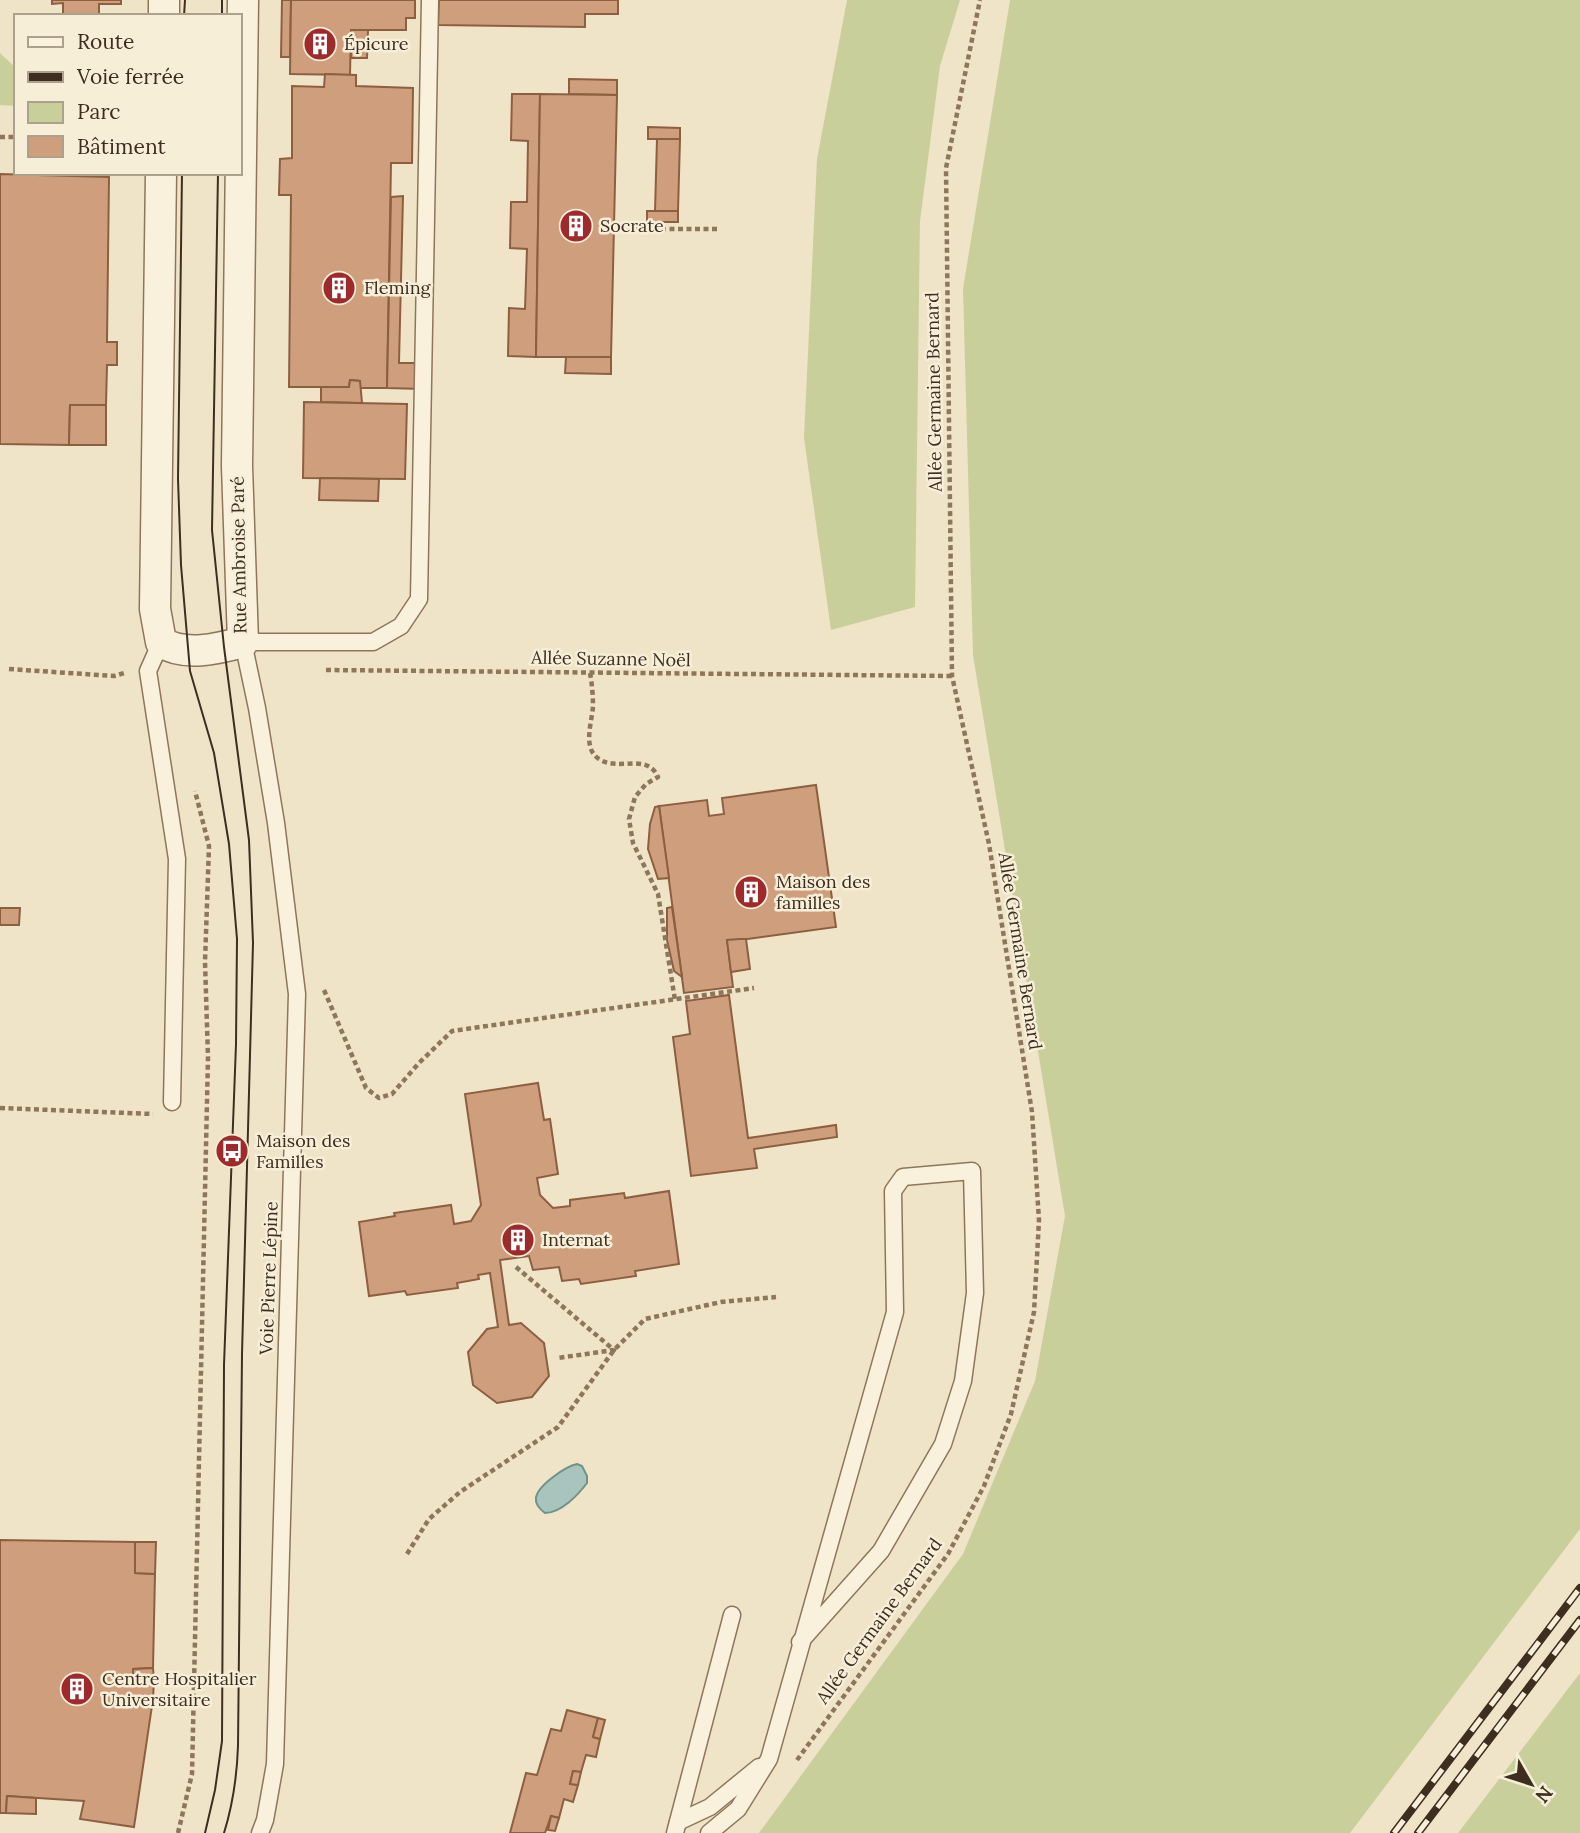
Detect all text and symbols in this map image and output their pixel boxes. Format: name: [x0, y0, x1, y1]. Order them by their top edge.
legend: [14, 14, 242, 175]
building icon: Épicure: [301, 25, 339, 63]
text: Route: [77, 28, 134, 55]
place label: Épicure: [344, 32, 409, 55]
text: Voie ferrée: [76, 63, 184, 90]
text: Parc: [77, 98, 121, 125]
text: Bâtiment: [77, 133, 166, 160]
building icon: Socrate: [557, 207, 595, 245]
place label: Socrate: [600, 214, 664, 237]
building icon: Fleming: [320, 269, 358, 307]
place label: Fleming: [364, 276, 432, 299]
street label: Allée Germaine Bernard: [920, 292, 947, 493]
street label: Rue Ambroise Paré: [226, 476, 251, 634]
street label: Allée Suzanne Noël: [530, 646, 691, 671]
street label: Allée Germaine Bernard: [993, 850, 1048, 1052]
place label: Maison des familles: [776, 870, 870, 914]
building icon: Maison des familles: [732, 873, 770, 911]
place label: Maison des Familles: [256, 1129, 350, 1173]
bus stop icon: Maison des Familles: [213, 1132, 251, 1170]
street label: Voie Pierre Lépine: [254, 1201, 283, 1356]
building icon: Internat: [499, 1221, 537, 1259]
place label: Internat: [542, 1228, 610, 1251]
street label: Allée Germaine Bernard: [810, 1533, 947, 1709]
place label: Centre Hospitalier Universitaire: [102, 1667, 257, 1711]
building icon: Centre Hospitalier Universitaire: [58, 1670, 96, 1708]
north arrow: [1496, 1749, 1566, 1819]
text: N: [1530, 1781, 1558, 1808]

